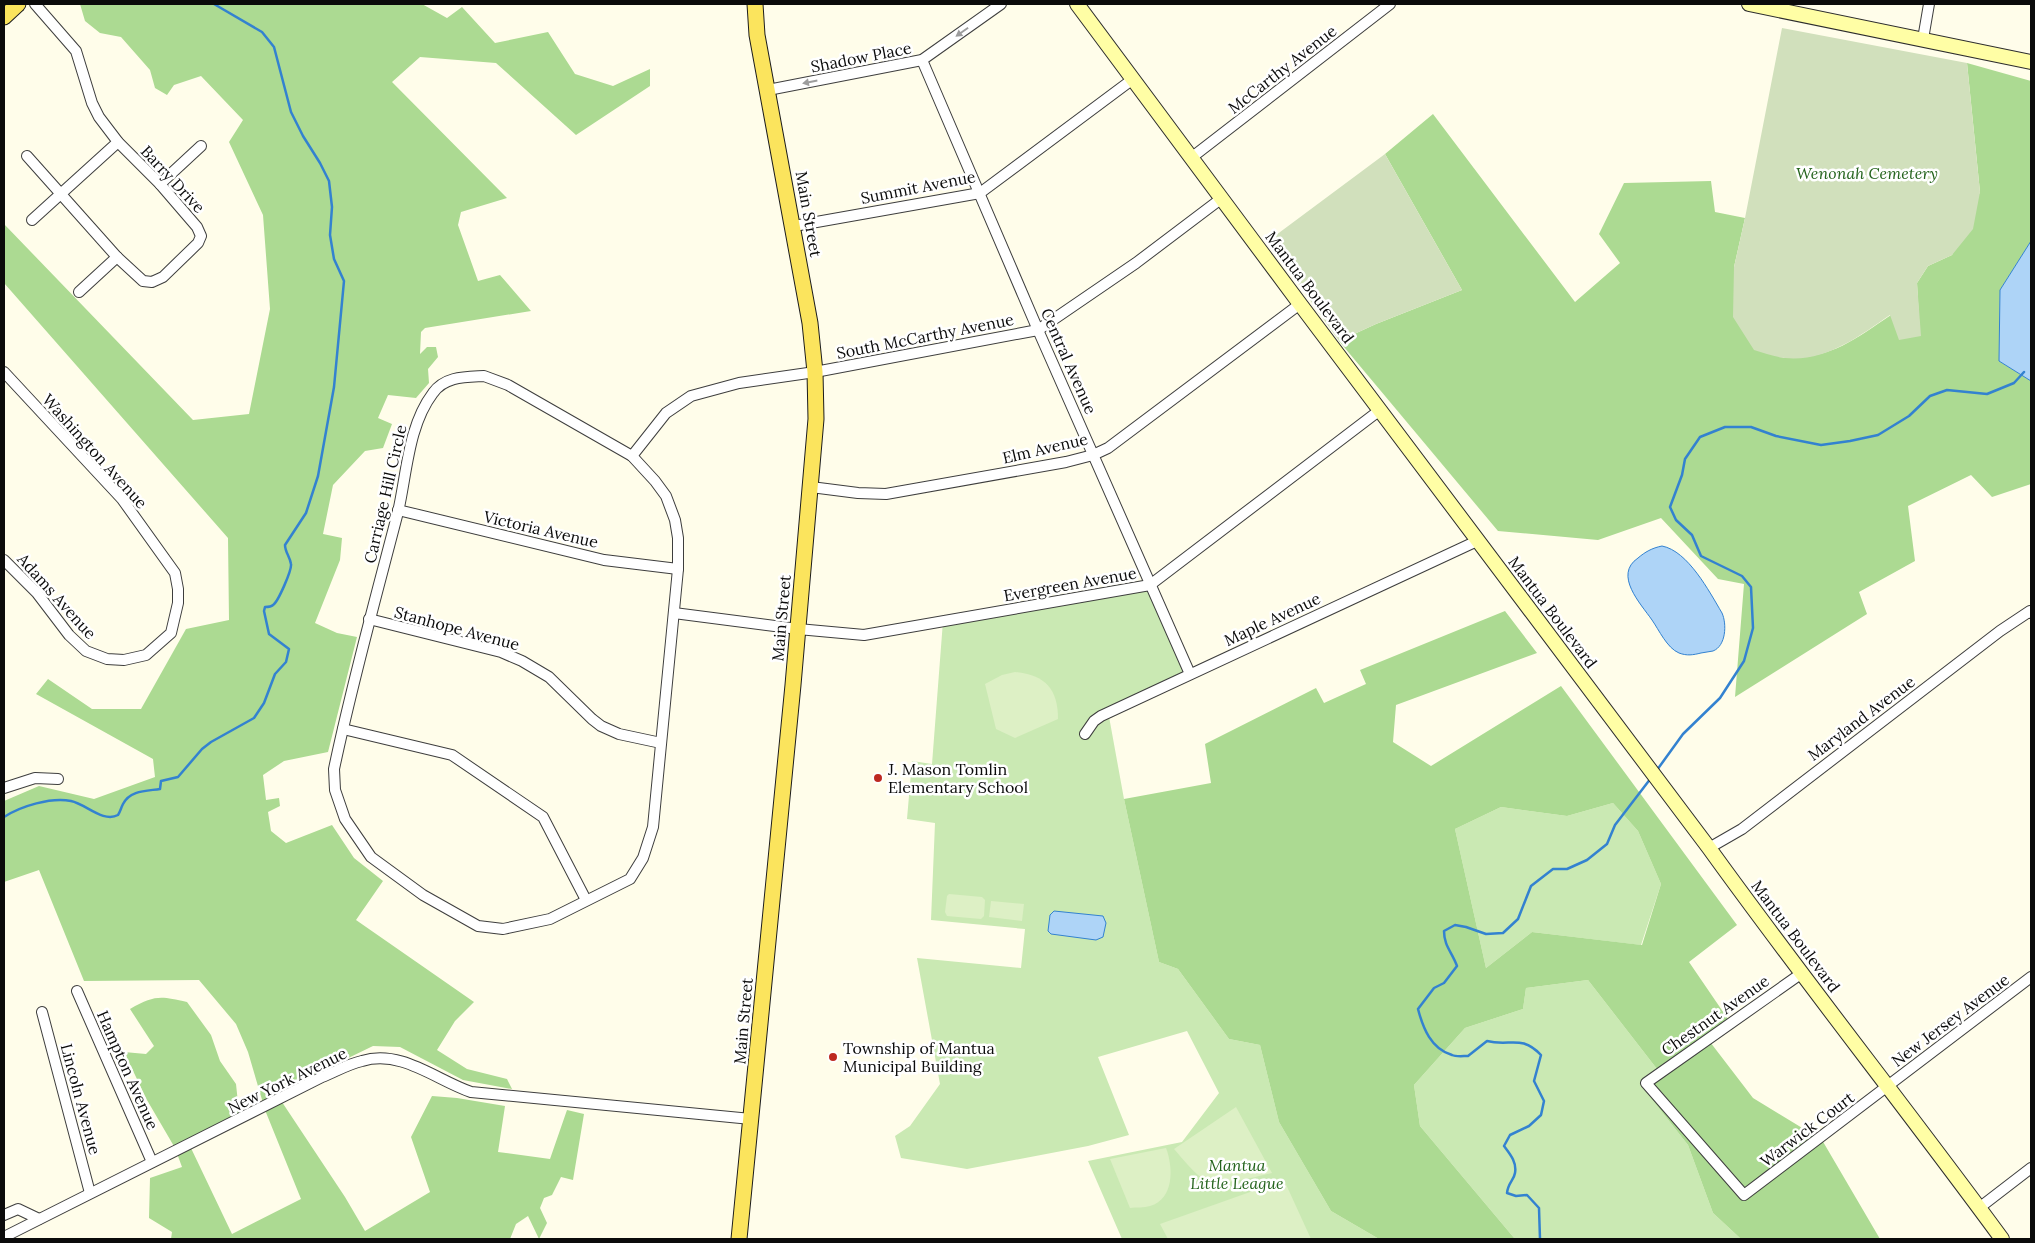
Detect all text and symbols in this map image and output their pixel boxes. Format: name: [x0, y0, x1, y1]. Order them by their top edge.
street label: McCarthy Avenue: [1224, 20, 1340, 118]
one-way arrow: [955, 27, 969, 37]
street label: Shadow Place: [809, 37, 913, 77]
one-way arrow: [802, 78, 818, 86]
street label: Barry Drive: [137, 141, 210, 217]
park label: Wenonah Cemetery: [1796, 163, 1938, 183]
street label: Summit Avenue: [859, 166, 977, 208]
street label: Main Street: [792, 170, 827, 259]
street label: Mantua Boulevard: [1261, 227, 1359, 347]
street label: Central Avenue: [1037, 305, 1101, 417]
street label: South McCarthy Avenue: [835, 309, 1016, 363]
street label: Washington Avenue: [38, 390, 152, 513]
street label: Carriage Hill Circle: [359, 422, 411, 565]
street label: Elm Avenue: [1000, 428, 1090, 468]
street label: Victoria Avenue: [481, 506, 601, 552]
street label: Adams Avenue: [13, 548, 101, 643]
street label: Mantua Boulevard: [1504, 552, 1602, 672]
street label: Evergreen Avenue: [1002, 562, 1138, 606]
street label: Main Street: [767, 573, 795, 662]
street label: Maple Avenue: [1221, 588, 1324, 650]
street label: Stanhope Avenue: [392, 602, 522, 654]
street label: Maryland Avenue: [1804, 671, 1919, 765]
place label: J. Mason Tomlin Elementary School: [887, 759, 1028, 797]
marker: J. Mason Tomlin Elementary School: [872, 772, 884, 784]
street label: Mantua Boulevard: [1747, 876, 1845, 996]
street label: New Jersey Avenue: [1887, 969, 2013, 1071]
street label: Chestnut Avenue: [1657, 970, 1773, 1060]
street label: Main Street: [729, 976, 757, 1065]
street label: Hampton Avenue: [93, 1007, 163, 1133]
place label: Township of Mantua Municipal Building: [843, 1038, 995, 1076]
street label: Lincoln Avenue: [57, 1041, 105, 1157]
street label: New York Avenue: [224, 1042, 350, 1117]
marker: Township of Mantua Municipal Building: [827, 1051, 839, 1063]
street label: Warwick Court: [1756, 1087, 1859, 1171]
park label: Mantua Little League: [1190, 1155, 1284, 1193]

